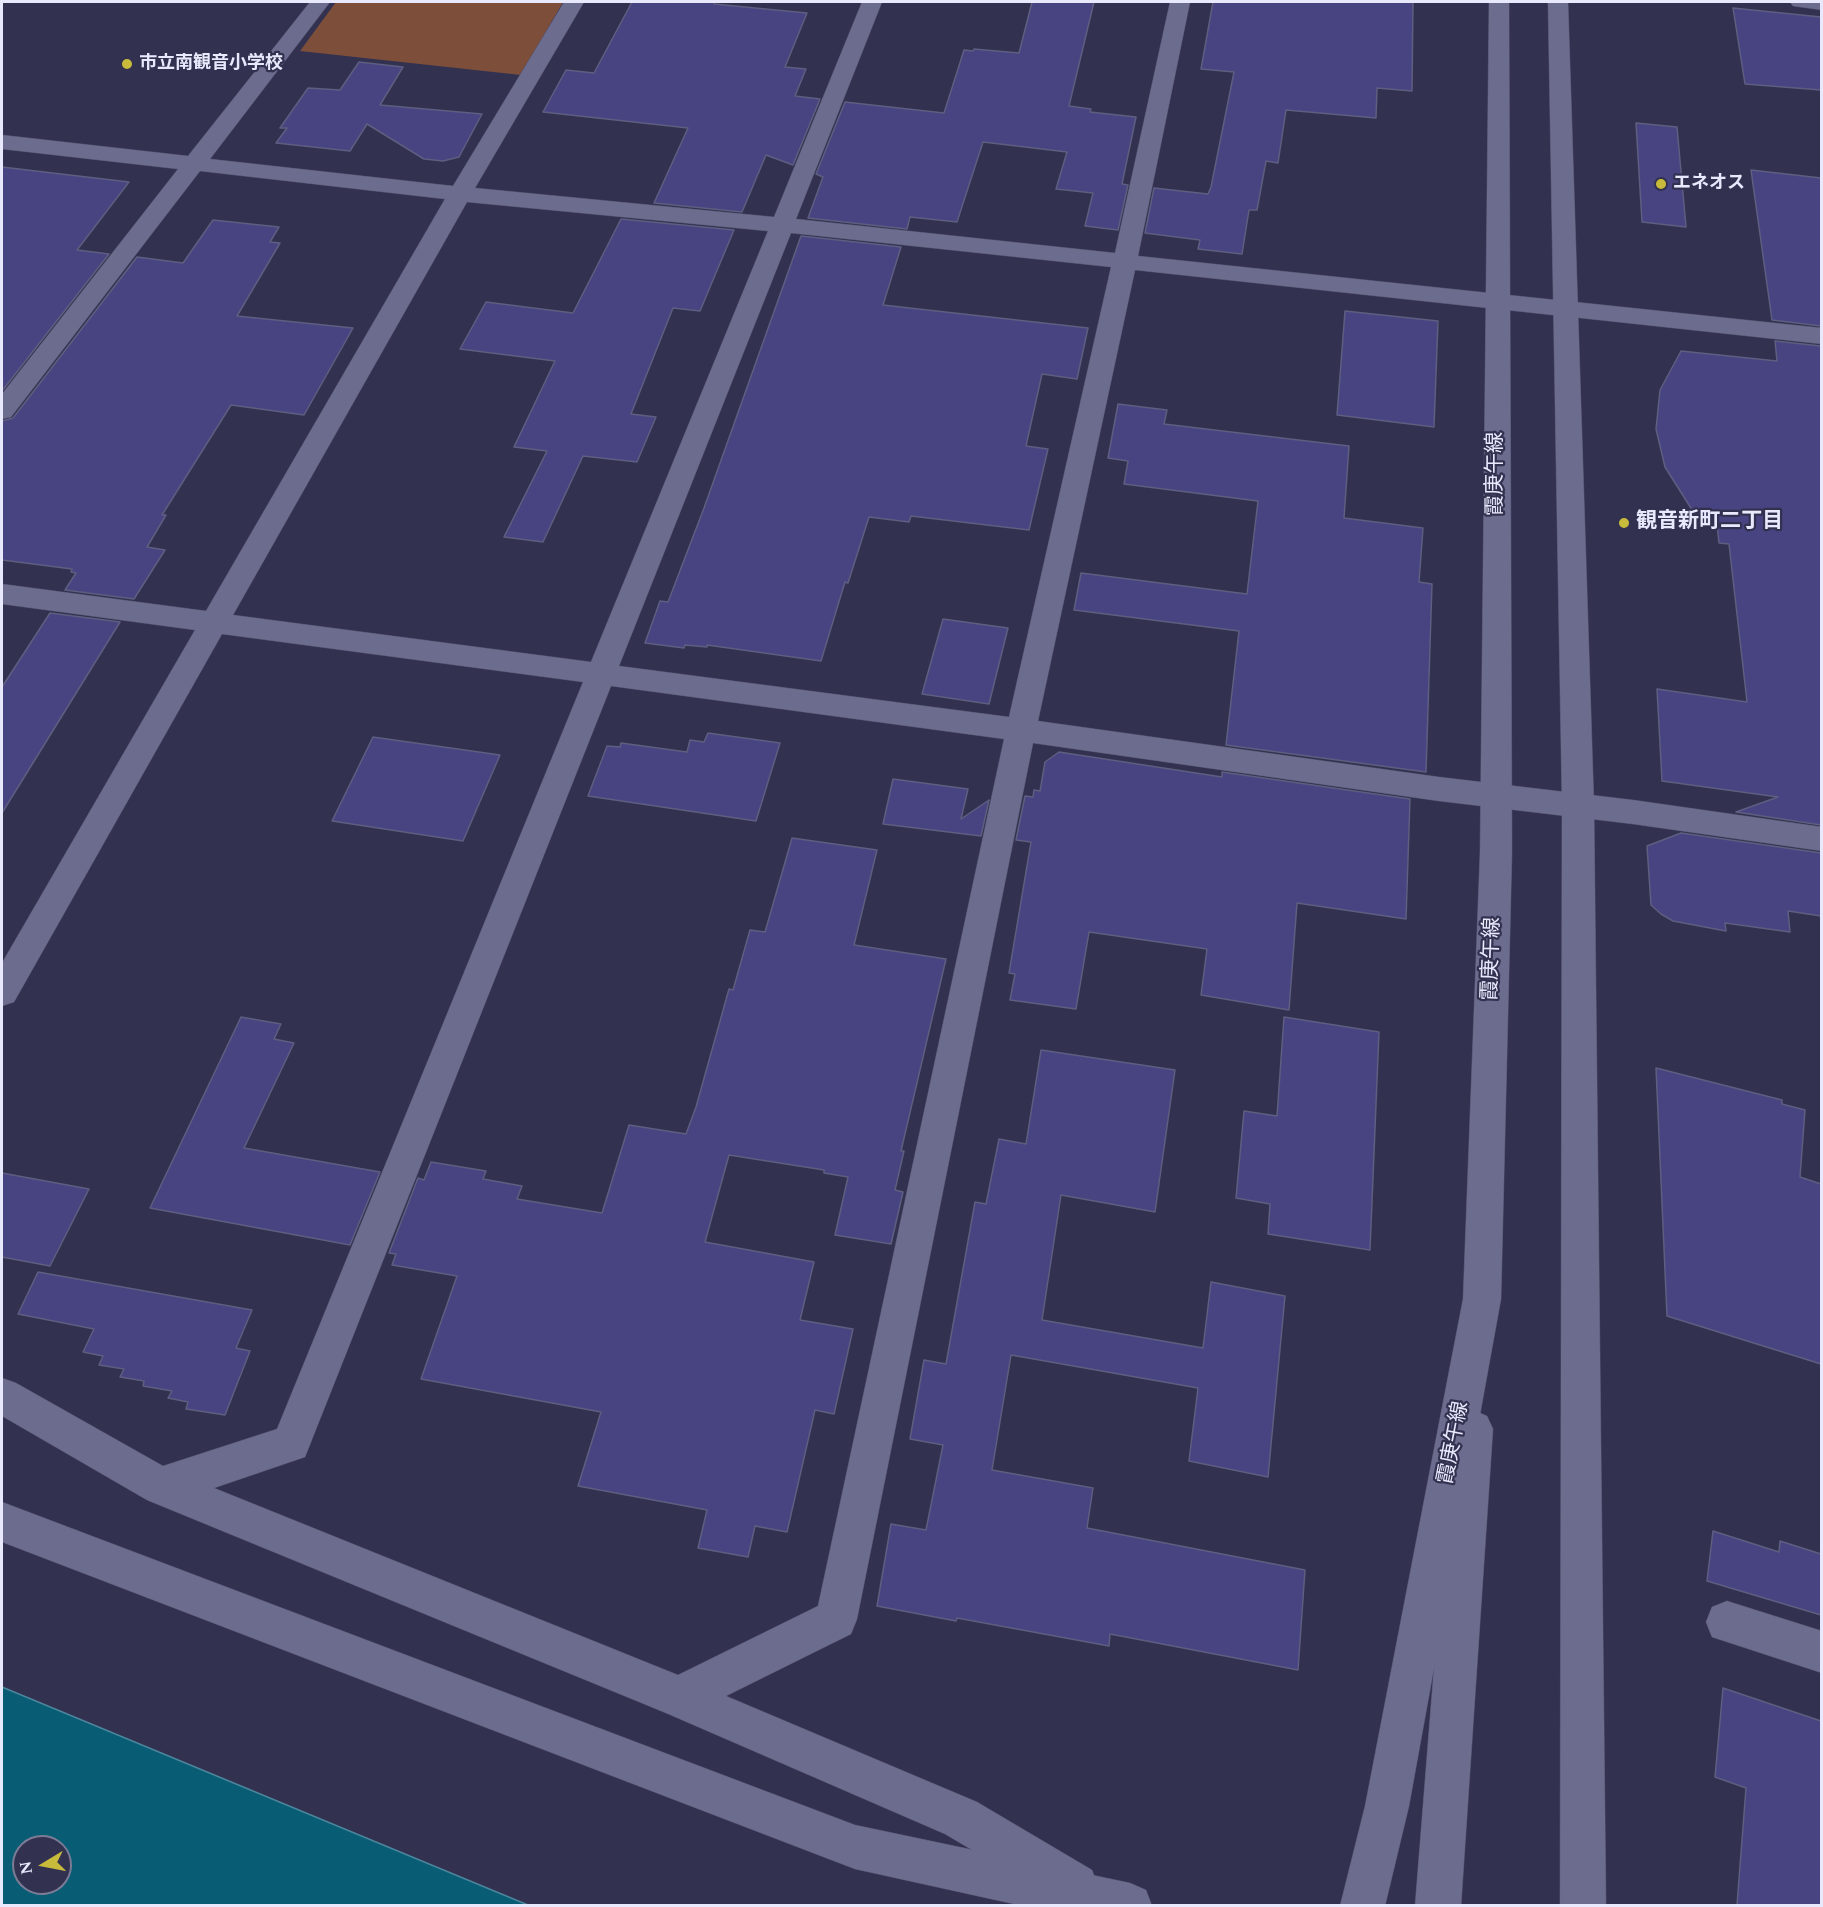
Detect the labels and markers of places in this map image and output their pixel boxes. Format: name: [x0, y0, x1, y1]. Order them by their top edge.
place label: 市立南観音小学校: [139, 53, 283, 75]
marker: 市立南観音小学校: [120, 57, 134, 71]
place label: エネオス: [1673, 173, 1745, 195]
marker: エネオス: [1654, 177, 1668, 191]
place label: 観音新町二丁目: [1636, 510, 1783, 536]
marker: 観音新町二丁目: [1617, 516, 1631, 530]

